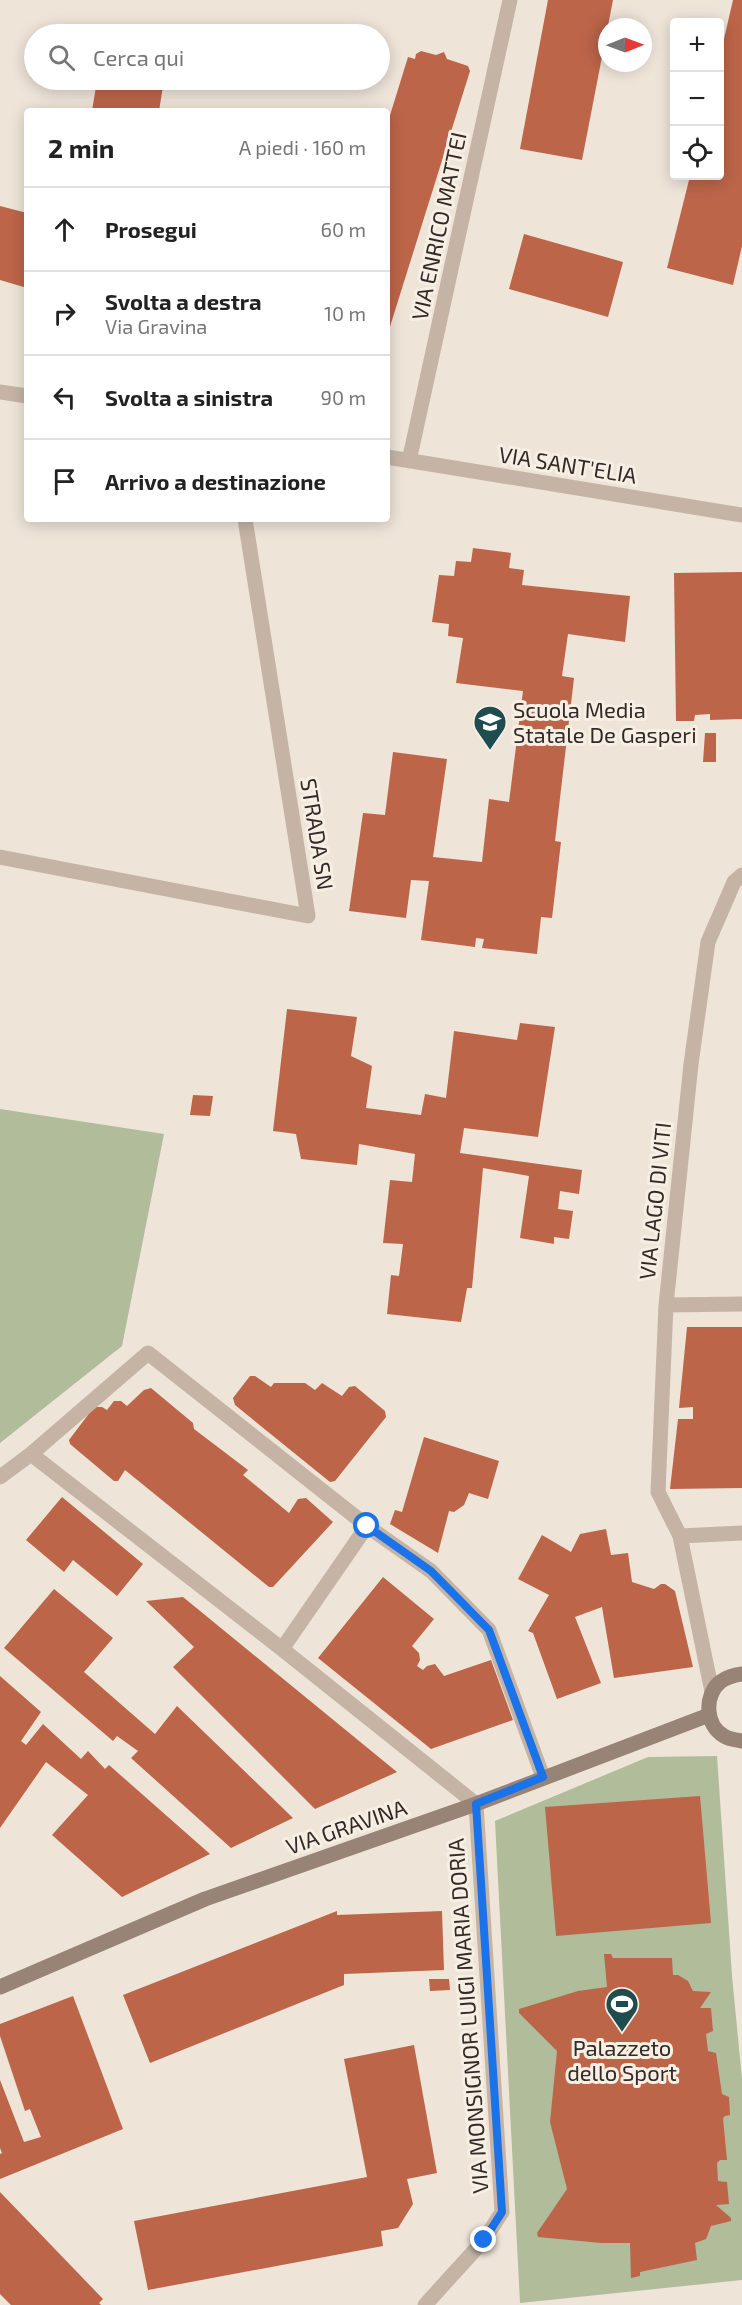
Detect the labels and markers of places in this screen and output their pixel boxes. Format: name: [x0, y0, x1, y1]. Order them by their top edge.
place label: Scuola Media Statale De Gasperi: [513, 696, 697, 747]
school or university icon: Scuola Media Statale De Gasperi: [472, 704, 508, 751]
sports icon: Palazzeto dello Sport: [604, 1986, 640, 2033]
place label: Palazzeto dello Sport: [567, 2034, 677, 2085]

